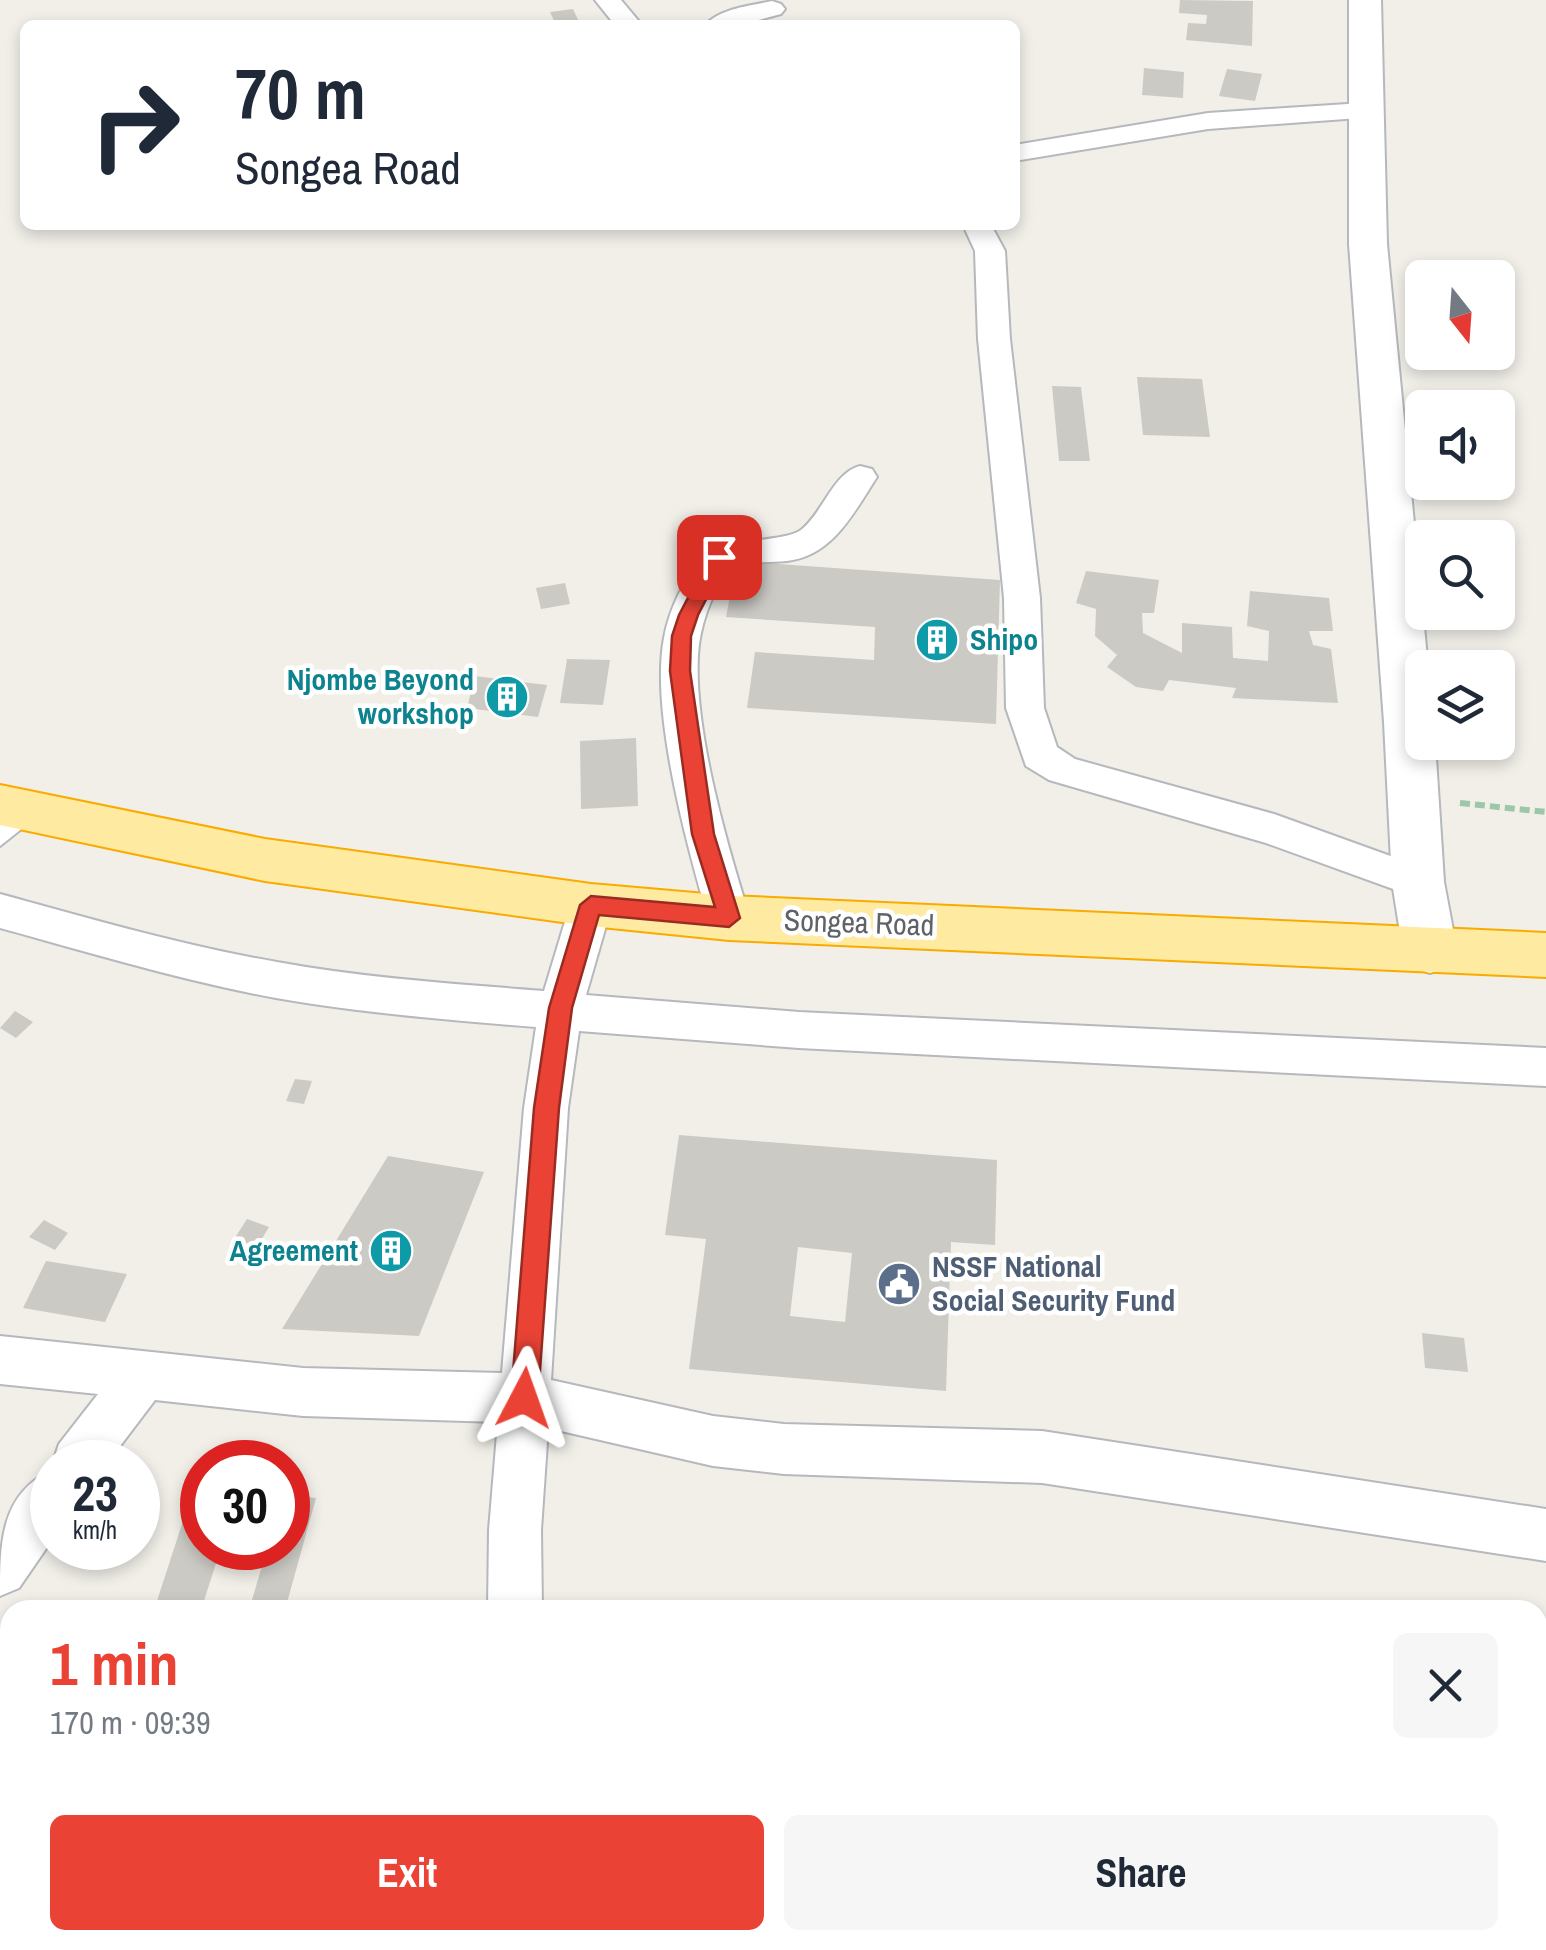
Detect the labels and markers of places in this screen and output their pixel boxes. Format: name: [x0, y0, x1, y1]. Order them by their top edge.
pin: [677, 515, 762, 600]
building icon: Shipo: [914, 617, 960, 663]
place label: Shipo: [970, 619, 1038, 659]
place label: Njombe Beyond workshop: [287, 659, 474, 733]
building icon: Njombe Beyond workshop: [484, 674, 530, 720]
building icon: Agreement: [368, 1228, 414, 1274]
place label: Agreement: [230, 1230, 358, 1270]
place label: NSSF National Social Security Fund: [932, 1246, 1175, 1320]
public building icon: NSSF National Social Security Fund: [876, 1261, 922, 1307]

